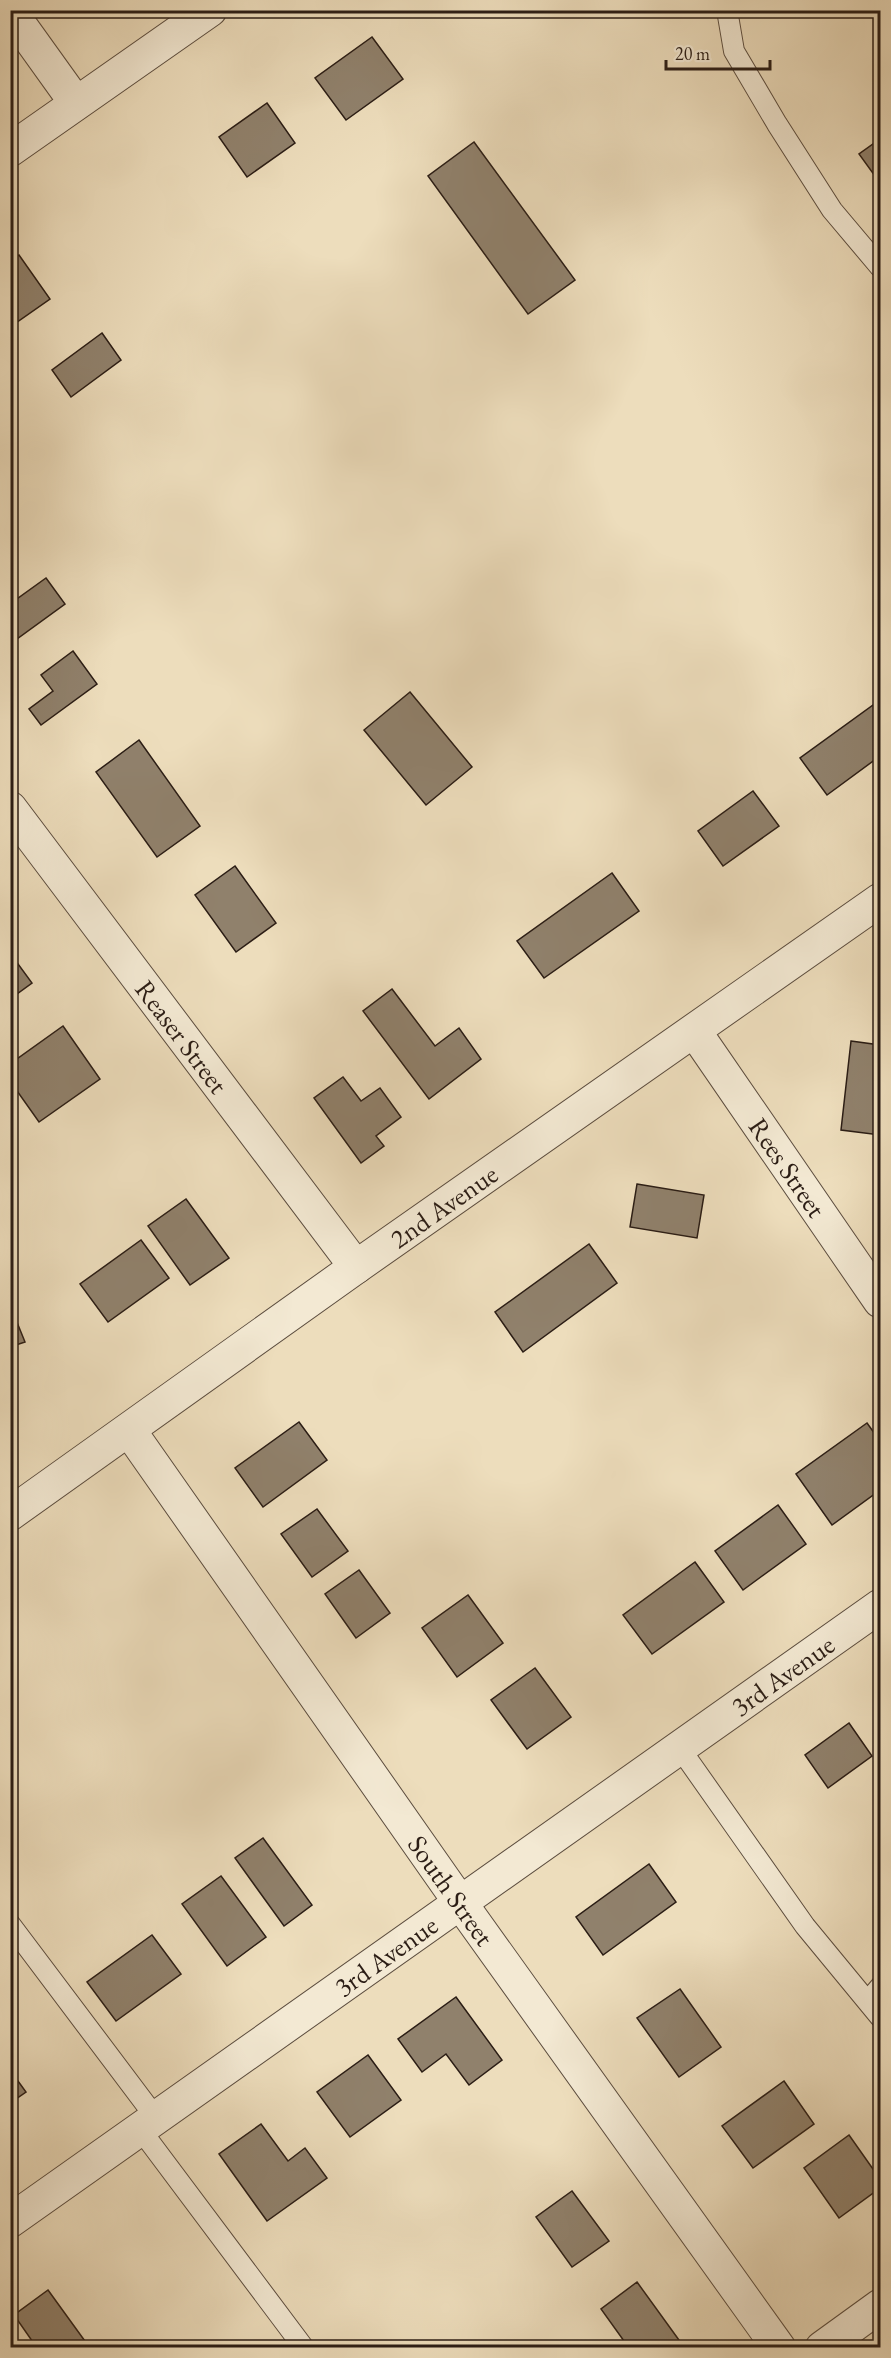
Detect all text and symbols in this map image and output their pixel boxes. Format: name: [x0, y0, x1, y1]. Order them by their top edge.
scale bar: [666, 33, 770, 71]
text: 20 m: [675, 42, 710, 65]
street label: Reaser Street: [128, 972, 237, 1101]
street label: Rees Street: [741, 1110, 835, 1224]
street label: 2nd Avenue: [383, 1156, 504, 1256]
street label: 3rd Avenue: [724, 1626, 841, 1723]
street label: South Street: [401, 1828, 503, 1953]
street label: 3rd Avenue: [327, 1907, 444, 2004]

